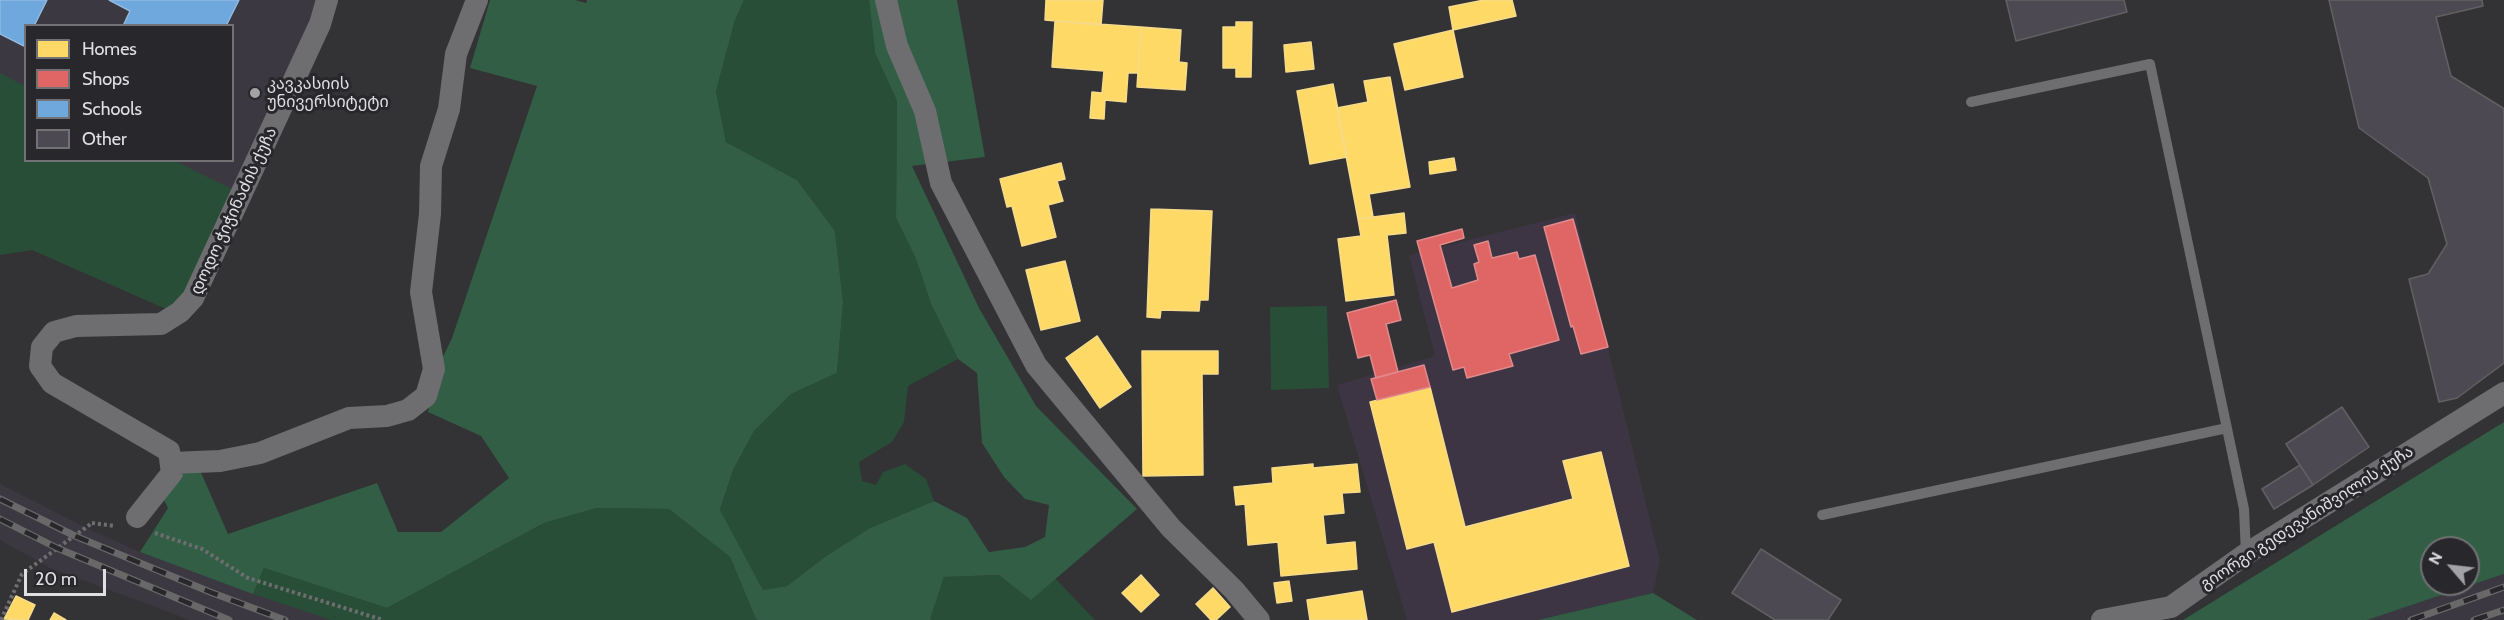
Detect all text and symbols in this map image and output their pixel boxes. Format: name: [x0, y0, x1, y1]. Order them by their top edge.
legend: [24, 24, 234, 162]
text: Homes: [82, 38, 137, 60]
text: Shops: [82, 68, 130, 90]
place label: კავკასიის უნივერსიტეტი: [267, 74, 389, 112]
marker: კავკასიის უნივერსიტეტი: [248, 86, 262, 100]
text: Schools: [82, 98, 142, 120]
street label: დოდო ჭიჭინაძის ქუჩა: [187, 124, 281, 298]
text: Other: [82, 128, 127, 150]
street label: გიორგი გედევანიშვილის ქუჩა: [2197, 442, 2417, 594]
north arrow: [2420, 536, 2480, 596]
text: N: [2424, 549, 2446, 568]
scale bar: [27, 557, 110, 595]
text: 20 m: [35, 568, 77, 590]

